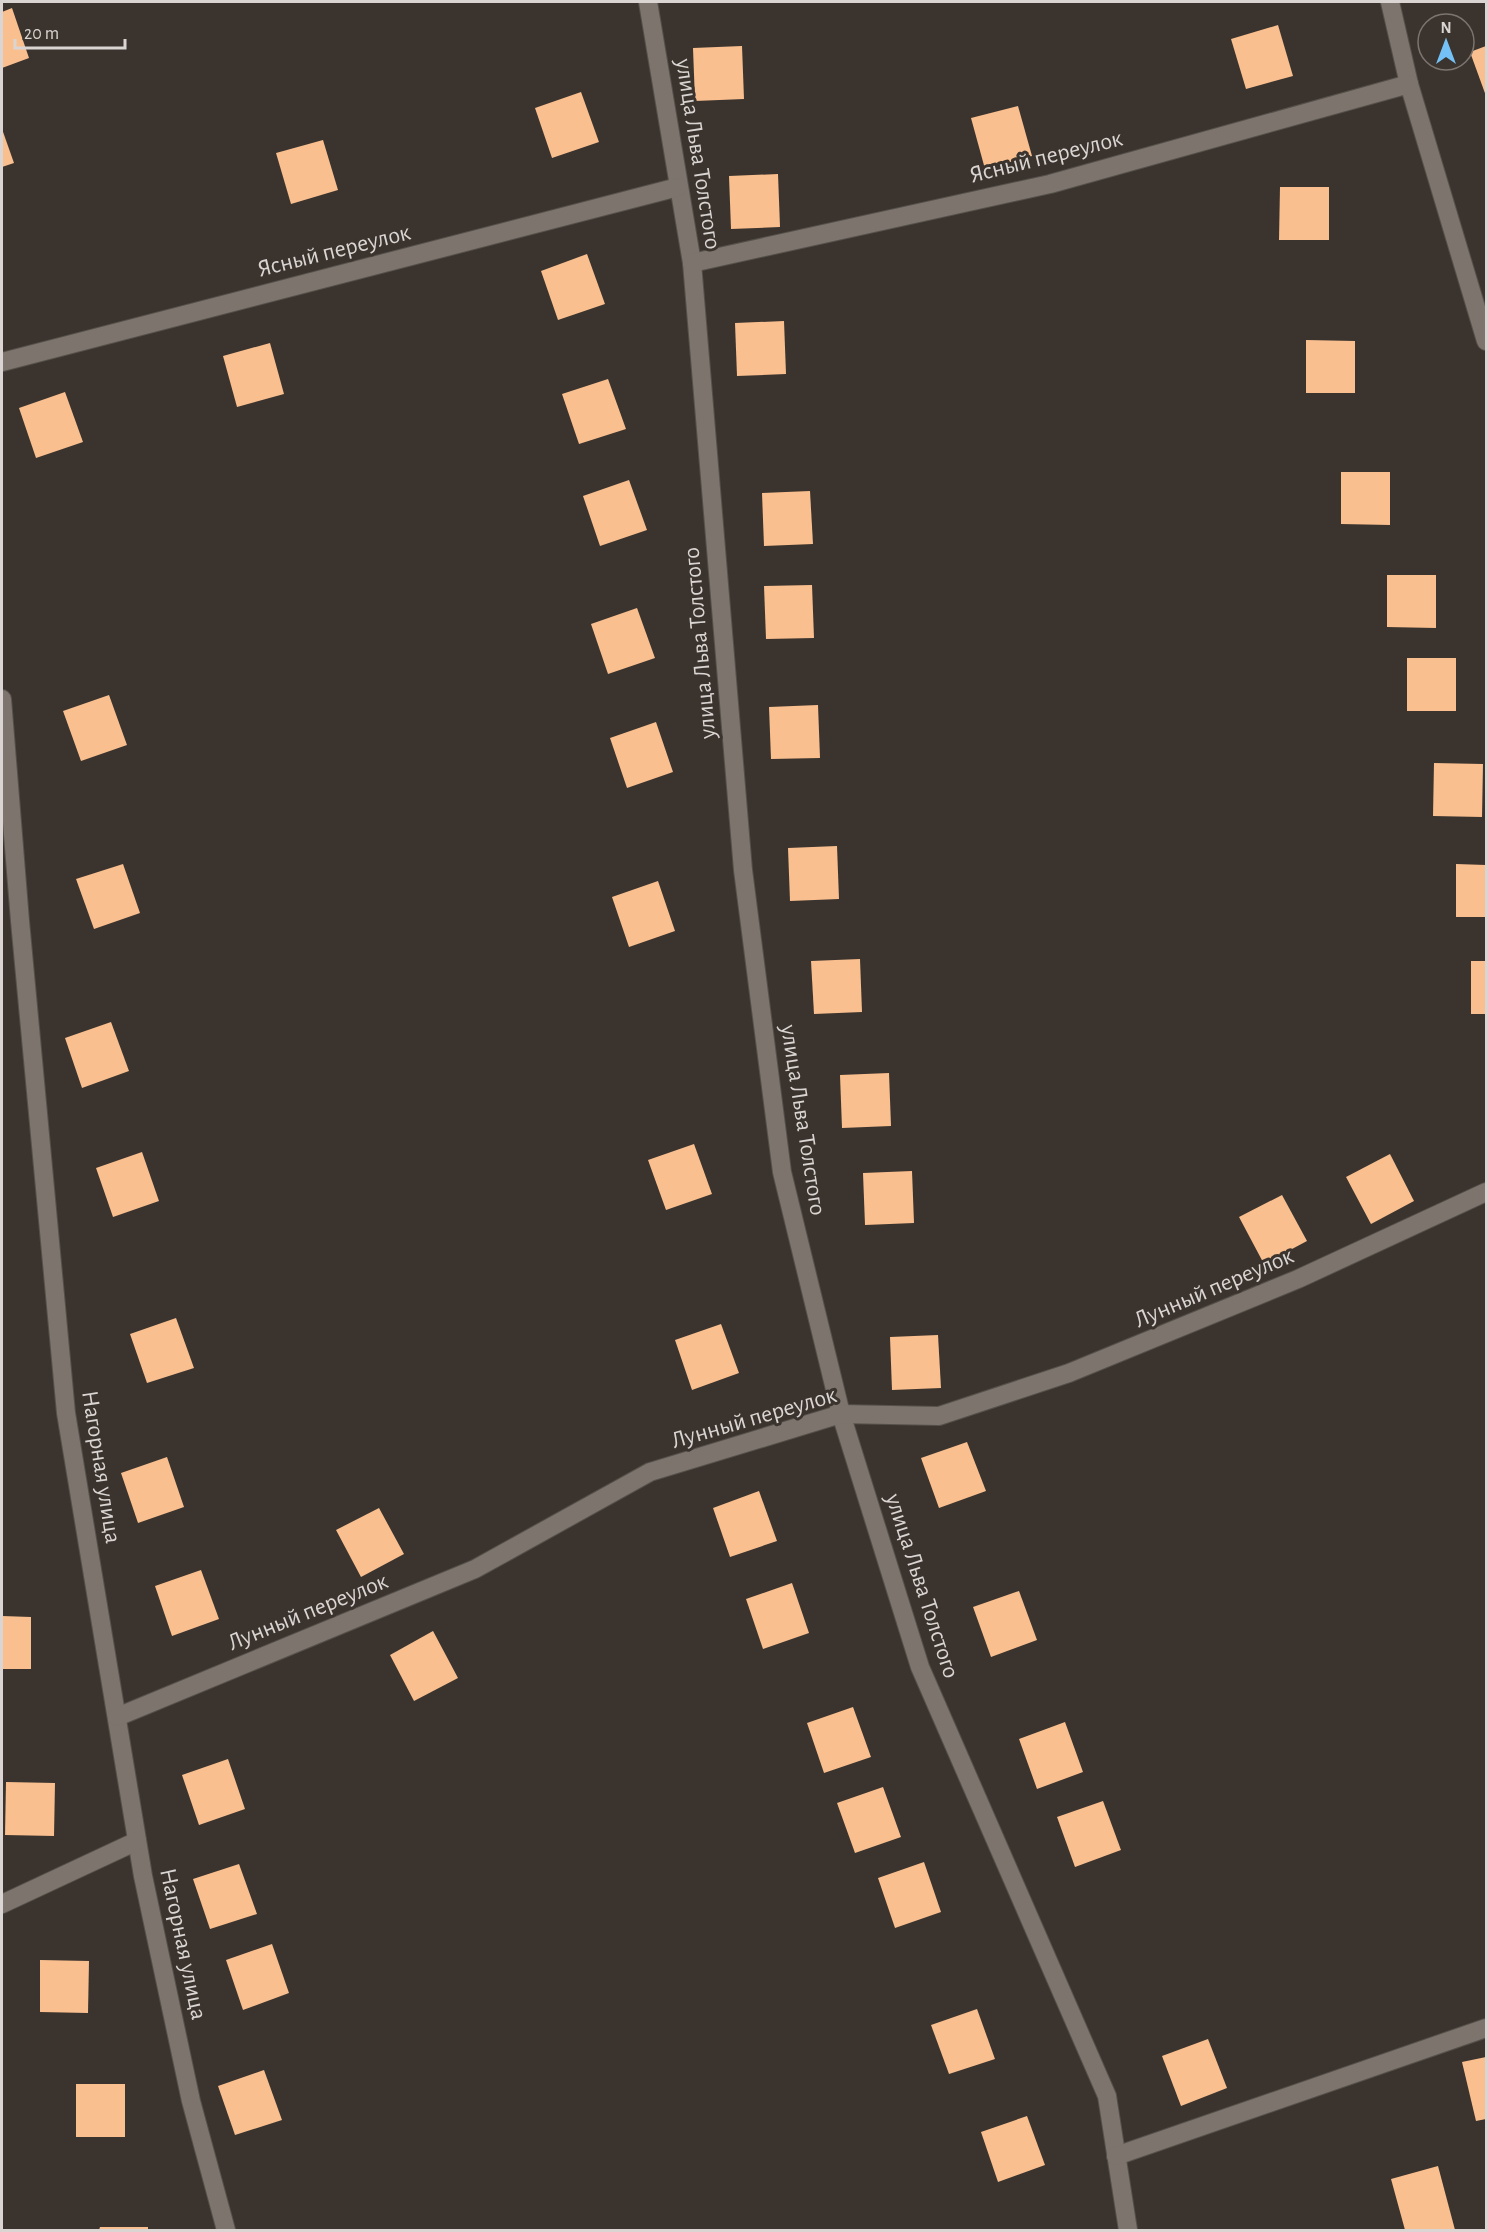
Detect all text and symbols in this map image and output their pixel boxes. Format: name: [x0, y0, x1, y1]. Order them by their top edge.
scale bar: [15, 12, 124, 50]
north arrow: [1416, 12, 1476, 72]
text: N: [1440, 20, 1452, 36]
text: 20 m: [24, 25, 59, 43]
street label: улица Льва Толстого: [671, 56, 725, 251]
street label: Ясный переулок: [967, 126, 1125, 188]
street label: Ясный переулок: [255, 220, 413, 282]
street label: улица Льва Толстого: [680, 546, 720, 741]
street label: улица Льва Толстого: [776, 1022, 830, 1217]
street label: Лунный переулок: [1131, 1244, 1297, 1332]
street label: Лунный переулок: [669, 1383, 839, 1453]
street label: Нагорная улица: [77, 1389, 125, 1545]
street label: улица Льва Толстого: [881, 1490, 963, 1681]
street label: Лунный переулок: [225, 1569, 391, 1655]
street label: Нагорная улица: [155, 1866, 211, 2022]

